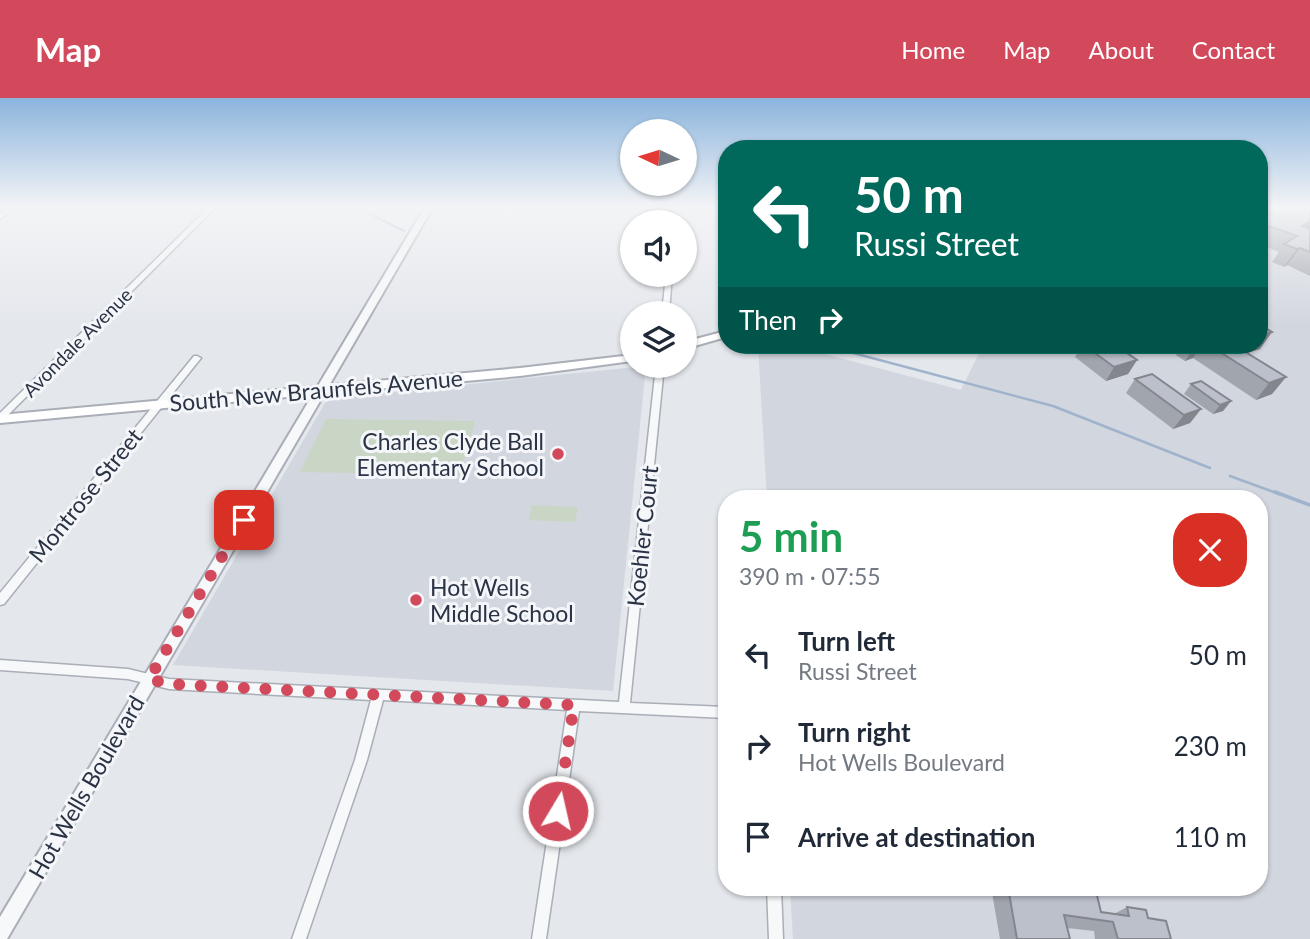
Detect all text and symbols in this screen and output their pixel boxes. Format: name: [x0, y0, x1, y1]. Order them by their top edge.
text: Map: [35, 29, 101, 69]
text: Home: [901, 35, 965, 64]
text: Map: [1003, 35, 1051, 64]
text: About: [1089, 35, 1154, 64]
text: Contact: [1192, 35, 1275, 64]
north arrow: [620, 119, 696, 196]
map controls: [620, 119, 697, 378]
text: 50 m: [854, 165, 964, 223]
icon: left: [739, 168, 830, 259]
button: sound: [620, 210, 697, 287]
text: Russi Street: [854, 224, 1019, 263]
street label: Avondale Avenue: [18, 283, 136, 401]
button: layers: [620, 301, 697, 378]
icon: right: [811, 301, 849, 339]
text: Then: [739, 304, 797, 336]
street label: South New Braunfels Avenue: [168, 363, 464, 417]
street label: Montrose Street: [22, 422, 148, 568]
place label: Charles Clyde Ball Elementary School: [357, 427, 544, 481]
marker: Charles Clyde Ball Elementary School: [550, 446, 566, 462]
street label: Koehler Court: [621, 464, 663, 608]
pin: [214, 490, 274, 550]
icon: arrive: [225, 501, 263, 539]
text: 5 min: [739, 511, 843, 561]
button: close: [1173, 513, 1247, 587]
text: 390 m · 07:55: [739, 562, 881, 590]
place label: Hot Wells Middle School: [430, 573, 574, 627]
marker: Hot Wells Middle School: [408, 592, 424, 608]
text: Turn left: [798, 625, 895, 657]
icon: left: [739, 636, 777, 674]
text: 50 m: [1189, 639, 1247, 671]
text: Russi Street: [798, 657, 917, 685]
street label: Hot Wells Boulevard: [22, 690, 150, 884]
text: Turn right: [798, 716, 911, 748]
icon: right: [739, 727, 777, 765]
text: 230 m: [1174, 730, 1247, 762]
text: Hot Wells Boulevard: [798, 748, 1005, 776]
position arrow: [521, 774, 595, 848]
icon: arrive: [739, 818, 777, 856]
text: Arrive at destination: [798, 821, 1035, 853]
text: 110 m: [1174, 821, 1247, 853]

